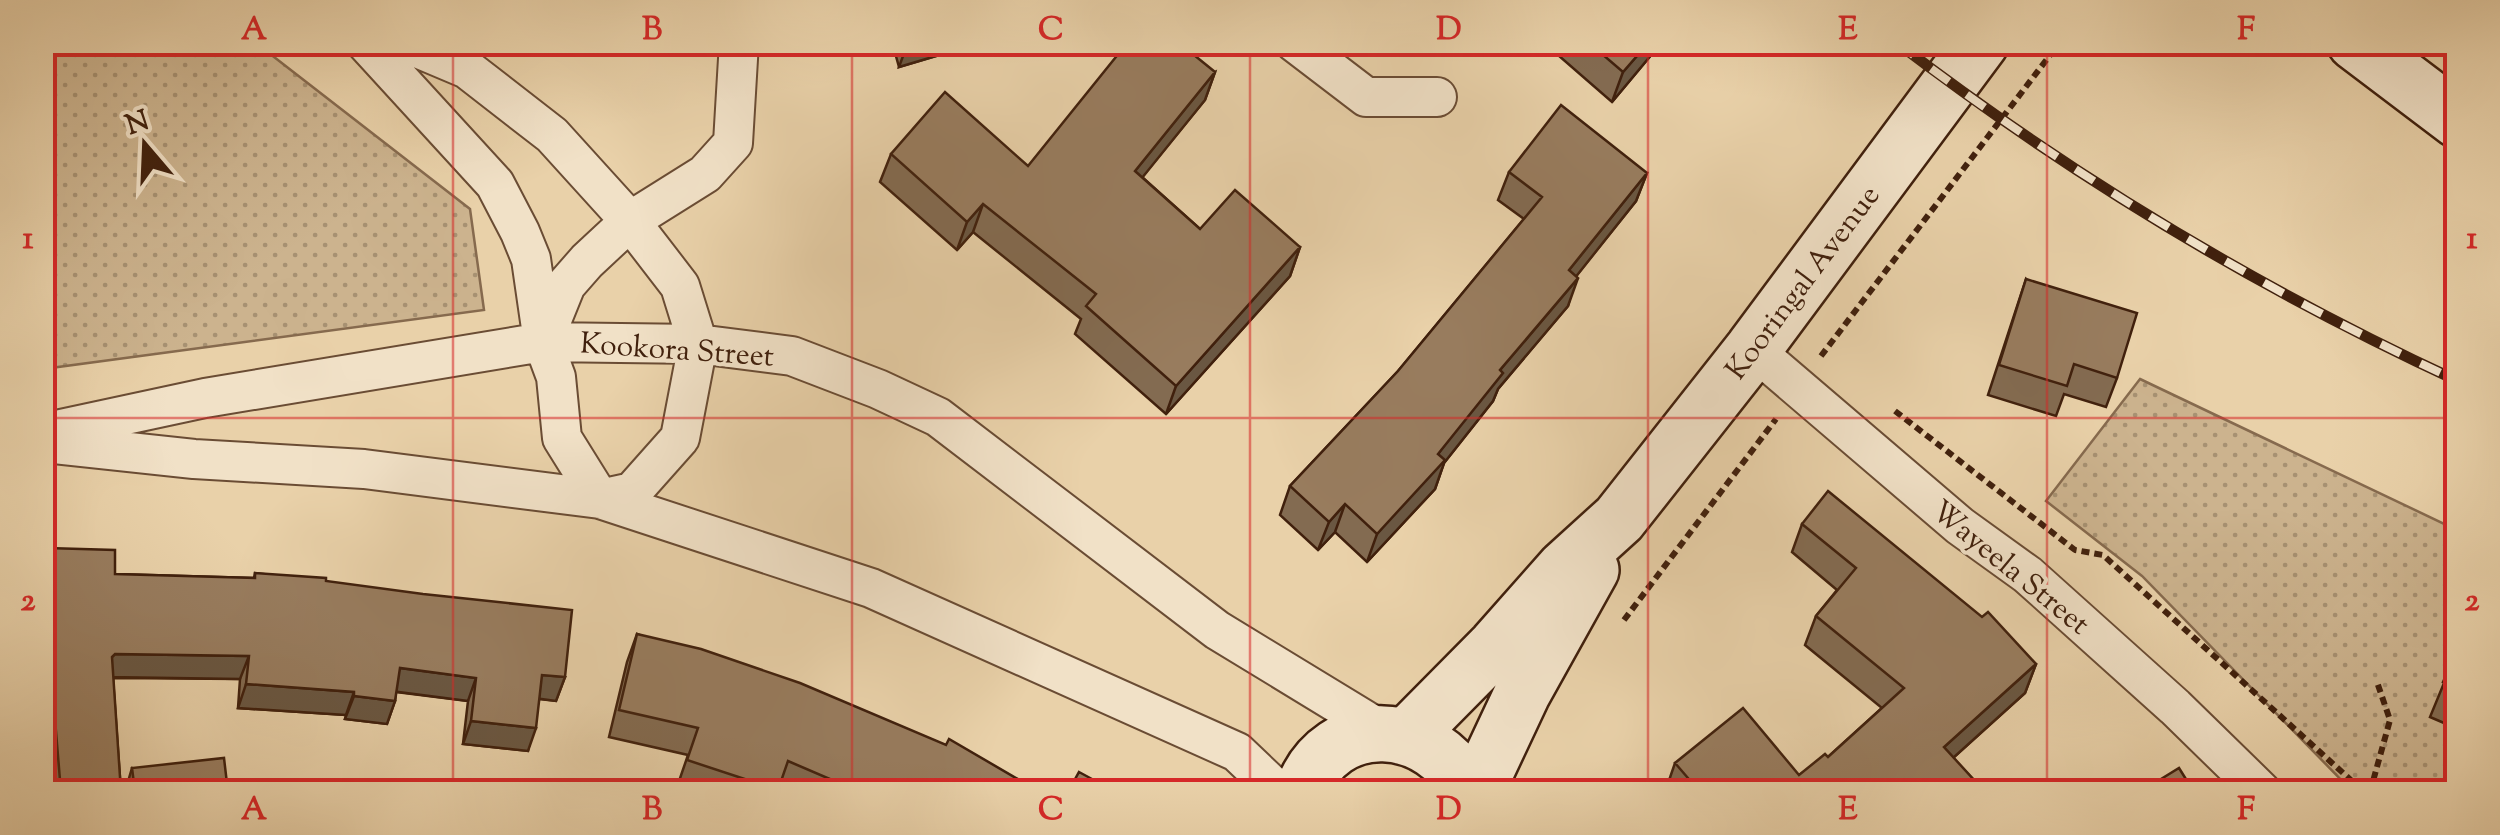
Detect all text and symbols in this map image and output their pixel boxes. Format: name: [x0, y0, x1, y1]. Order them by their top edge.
text: A: [241, 8, 267, 54]
text: B: [642, 8, 662, 54]
text: C: [1038, 8, 1064, 54]
text: D: [1436, 8, 1462, 54]
text: E: [1838, 8, 1858, 54]
text: F: [2237, 8, 2255, 54]
north arrow: [95, 95, 195, 195]
text: N: [121, 102, 155, 147]
street label: Kooringal Avenue: [1716, 177, 1892, 390]
text: 1: [23, 217, 34, 263]
text: 1: [2467, 217, 2478, 263]
street label: Kookora Street: [578, 323, 775, 380]
street label: Wayeela Street: [1921, 491, 2098, 646]
text: 2: [21, 579, 36, 625]
text: 2: [2465, 579, 2480, 625]
text: A: [241, 788, 267, 834]
text: B: [642, 788, 662, 834]
text: C: [1038, 788, 1064, 834]
text: D: [1436, 788, 1462, 834]
text: E: [1838, 788, 1858, 834]
text: F: [2237, 788, 2255, 834]

